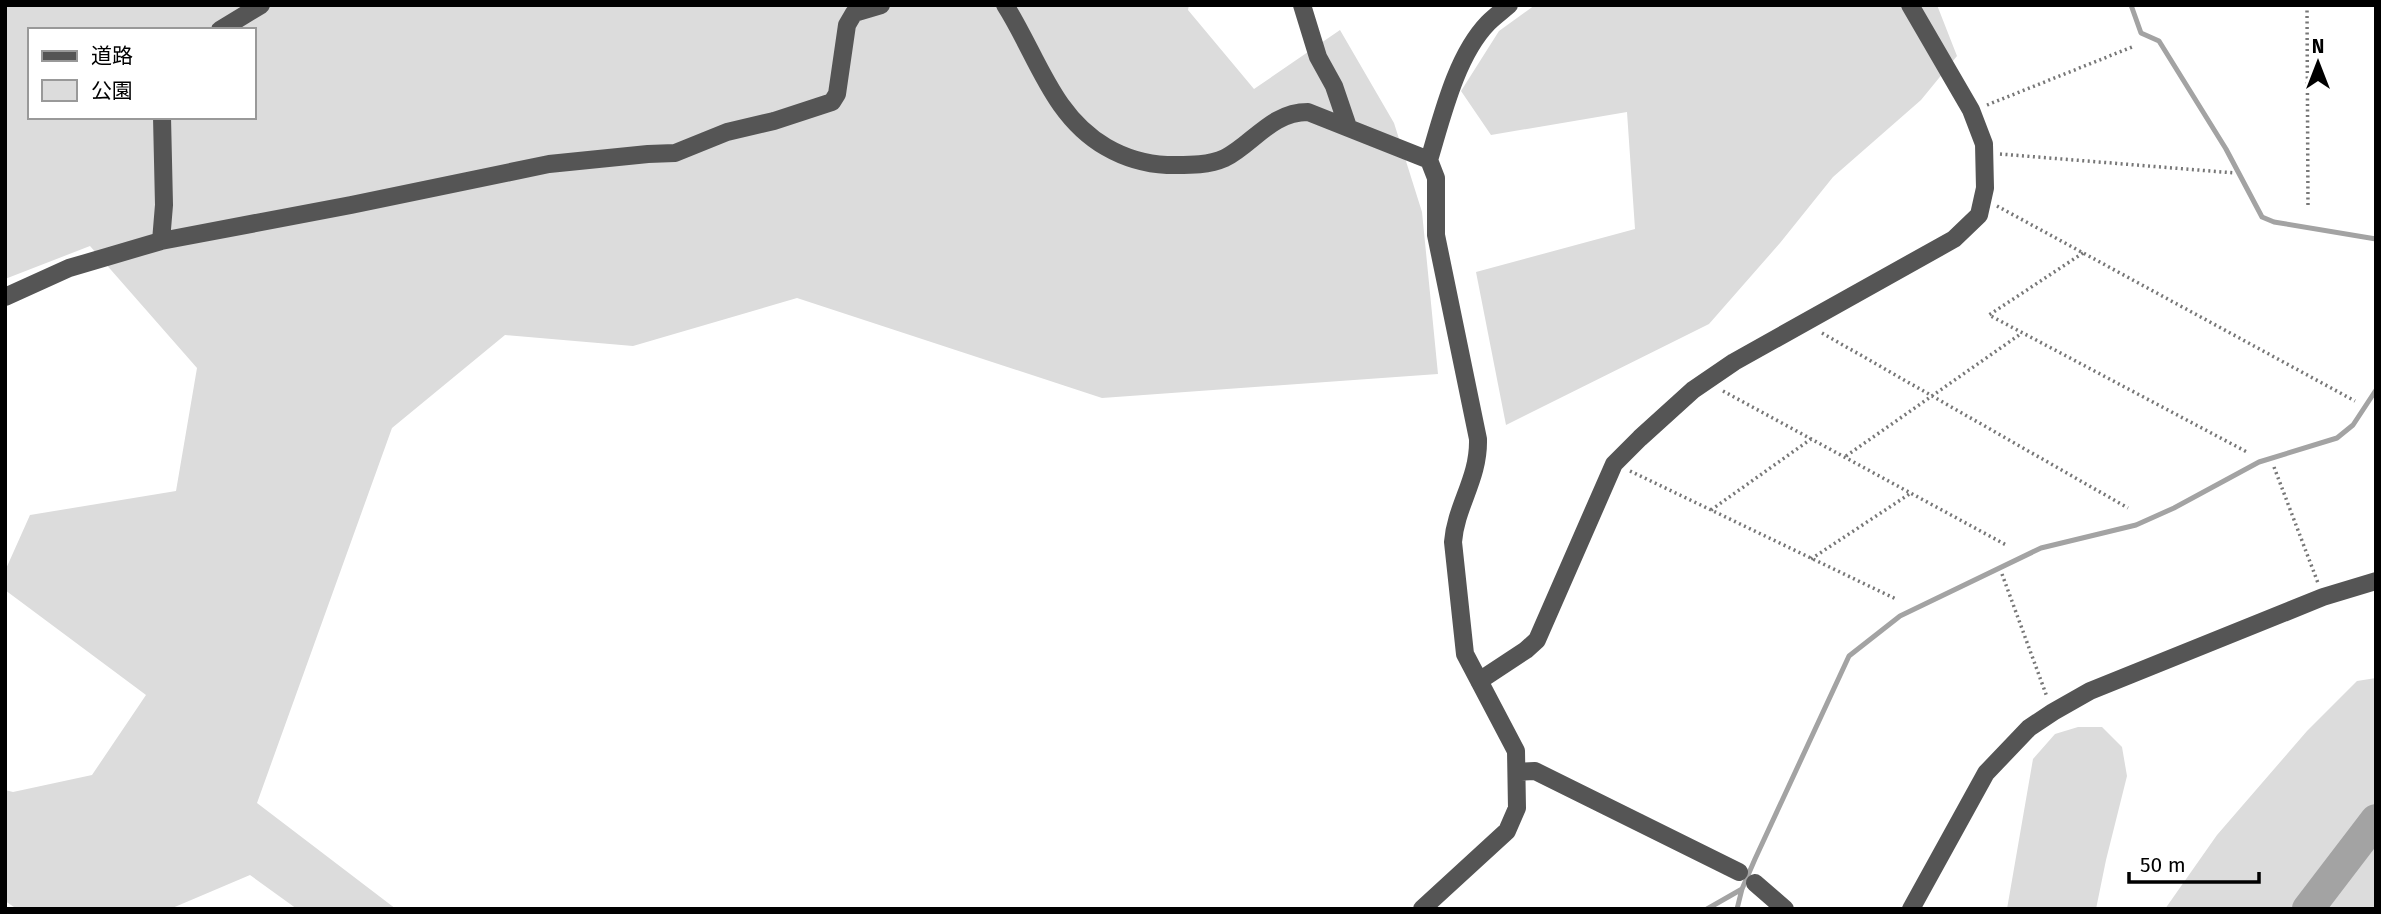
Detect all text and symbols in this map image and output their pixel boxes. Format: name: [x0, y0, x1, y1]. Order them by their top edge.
legend: [28, 28, 256, 119]
north arrow: [2283, 28, 2353, 98]
text: N: [2312, 35, 2324, 58]
text: 道路: [91, 43, 133, 69]
text: 公園: [91, 78, 133, 104]
scale bar: [2129, 841, 2258, 885]
text: 50 m: [2140, 852, 2186, 878]

